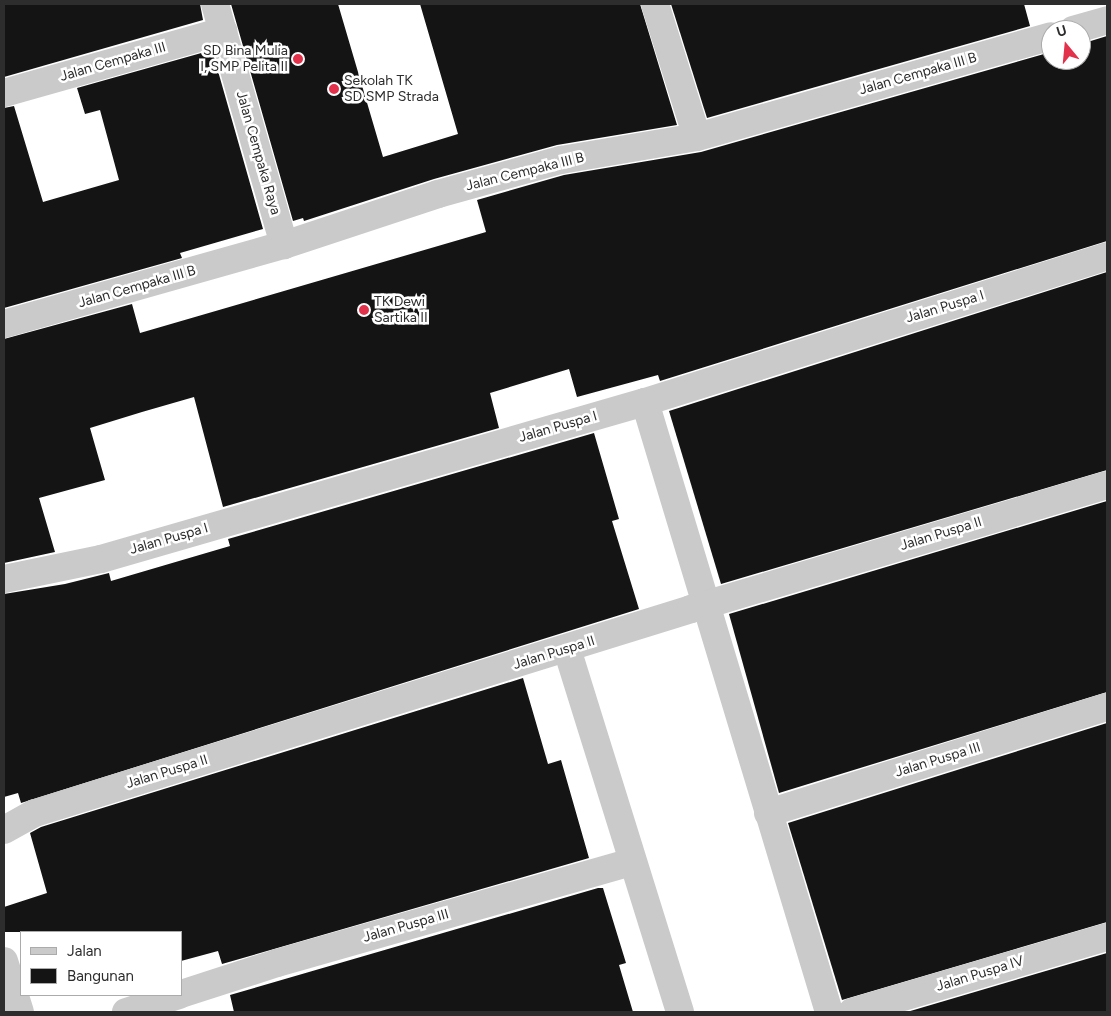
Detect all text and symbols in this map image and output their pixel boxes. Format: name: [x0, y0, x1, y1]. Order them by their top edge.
north arrow: [1041, 20, 1091, 70]
text: U: [1055, 22, 1069, 41]
street label: Jalan Cempaka III: [58, 39, 168, 85]
place label: SD Bina Mulia I, SMP Pelita II: [200, 43, 288, 75]
street label: Jalan Cempaka III B: [857, 49, 979, 99]
marker: SD Bina Mulia I, SMP Pelita II: [292, 53, 304, 65]
place label: Sekolah TK SD SMP Strada: [344, 73, 439, 105]
marker: Sekolah TK SD SMP Strada: [328, 83, 340, 95]
street label: Jalan Cempaka Raya: [232, 89, 284, 217]
street label: Jalan Cempaka III B: [464, 149, 586, 195]
street label: Jalan Cempaka III B: [76, 262, 198, 312]
street label: Jalan Puspa I: [904, 287, 986, 327]
place label: TK Dewi Sartika II: [374, 294, 428, 326]
marker: TK Dewi Sartika II: [358, 304, 370, 316]
street label: Jalan Puspa I: [517, 408, 599, 446]
street label: Jalan Puspa II: [898, 514, 984, 554]
street label: Jalan Puspa I: [128, 520, 210, 558]
street label: Jalan Puspa II: [511, 633, 597, 673]
street label: Jalan Puspa III: [893, 739, 983, 781]
street label: Jalan Puspa II: [124, 752, 210, 792]
street label: Jalan Puspa III: [361, 906, 451, 946]
legend: [20, 931, 182, 996]
text: Jalan: [67, 942, 102, 960]
street label: Jalan Puspa IV: [934, 953, 1026, 995]
text: Bangunan: [67, 967, 134, 985]

